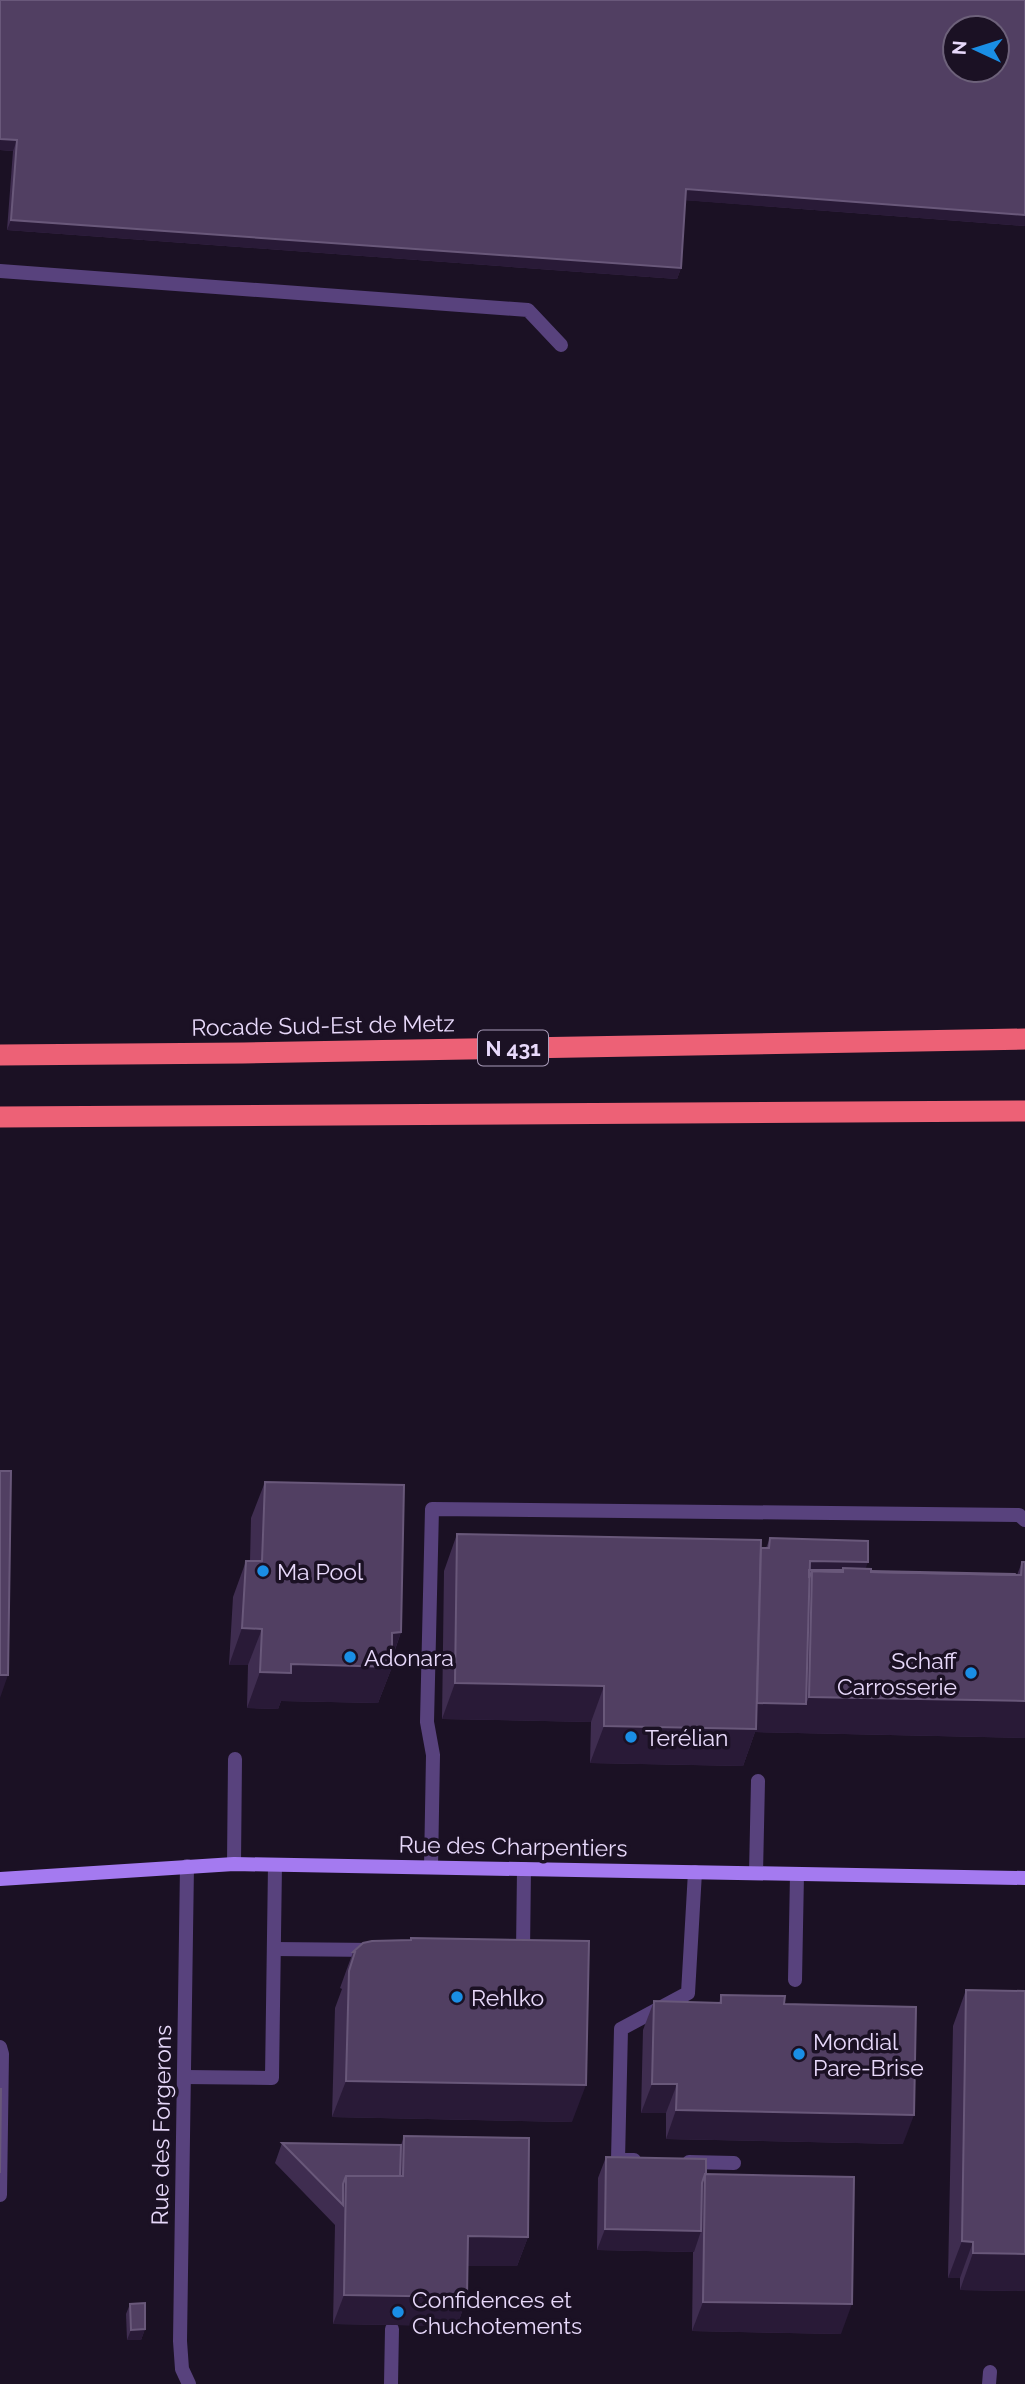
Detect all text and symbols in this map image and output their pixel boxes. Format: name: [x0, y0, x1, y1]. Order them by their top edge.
north arrow: [941, 14, 1011, 84]
text: N: [948, 40, 971, 56]
street label: Rocade Sud-Est de Metz: [191, 1009, 455, 1041]
road number: N 431: [478, 1030, 548, 1066]
place label: Ma Pool: [277, 1558, 364, 1585]
marker: Ma Pool: [255, 1563, 271, 1579]
place label: Adonara: [364, 1644, 454, 1671]
place label: Schaff Carrosserie: [837, 1647, 958, 1700]
marker: Adonara: [342, 1649, 358, 1665]
marker: Schaff Carrosserie: [963, 1665, 979, 1681]
place label: Terélian: [645, 1724, 728, 1751]
marker: Terélian: [623, 1729, 639, 1745]
street label: Rue des Charpentiers: [398, 1831, 628, 1861]
place label: Rehlko: [471, 1984, 544, 2011]
marker: Rehlko: [449, 1989, 465, 2005]
street label: Rue des Forgerons: [146, 2025, 176, 2225]
place label: Mondial Pare-Brise: [813, 2028, 924, 2081]
marker: Mondial Pare-Brise: [791, 2046, 807, 2062]
place label: Confidences et Chuchotements: [412, 2286, 582, 2339]
marker: Confidences et Chuchotements: [390, 2304, 406, 2320]

